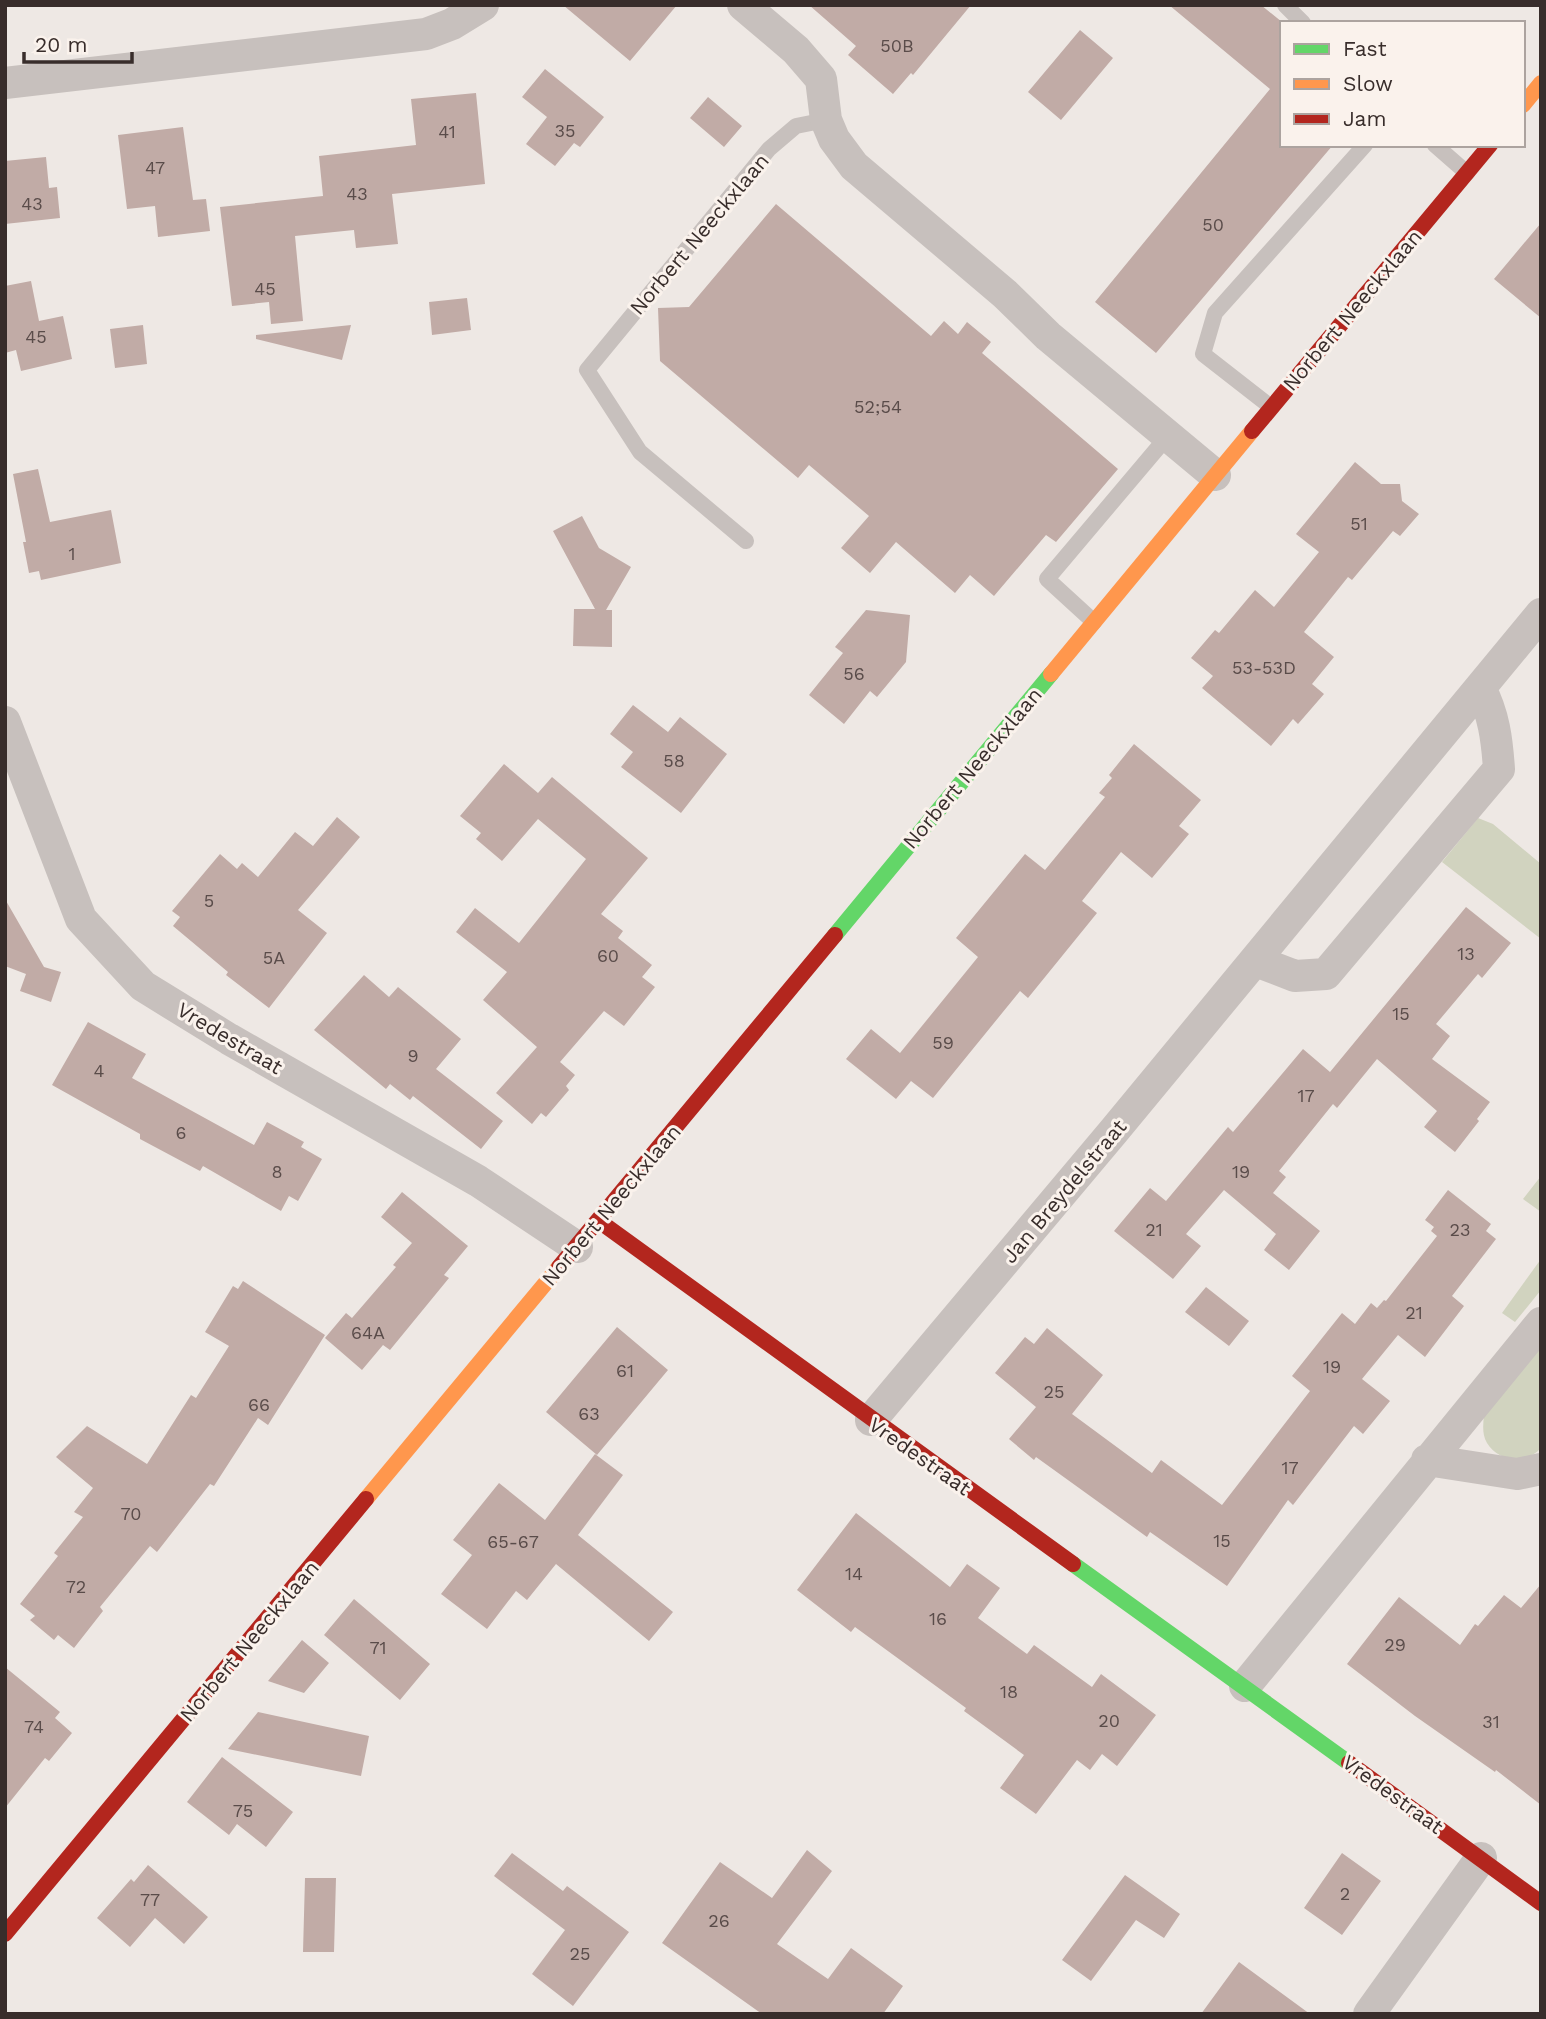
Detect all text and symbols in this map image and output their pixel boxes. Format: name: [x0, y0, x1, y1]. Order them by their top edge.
scale bar: [24, 21, 133, 65]
legend: [1280, 21, 1525, 147]
text: 20 m: [35, 32, 87, 57]
house number: 50B: [880, 35, 914, 56]
text: Fast: [1343, 36, 1387, 61]
text: Slow: [1343, 71, 1393, 96]
text: Jam: [1343, 106, 1386, 131]
house number: 35: [555, 120, 575, 141]
house number: 41: [438, 121, 456, 142]
street label: Norbert Neeckxlaan: [624, 148, 774, 320]
house number: 47: [145, 157, 165, 178]
house number: 43: [346, 183, 368, 204]
house number: 43: [21, 193, 43, 214]
house number: 50: [1202, 214, 1224, 235]
street label: Norbert Neeckxlaan: [1277, 224, 1427, 396]
house number: 45: [254, 278, 276, 299]
house number: 45: [25, 326, 47, 347]
house number: 52;54: [854, 396, 902, 417]
house number: 51: [1350, 513, 1368, 534]
house number: 1: [68, 543, 76, 564]
house number: 53-53D: [1232, 657, 1296, 678]
house number: 56: [843, 663, 865, 684]
street label: Norbert Neeckxlaan: [897, 682, 1047, 854]
house number: 58: [663, 750, 685, 771]
house number: 5: [204, 890, 214, 911]
house number: 13: [1457, 943, 1475, 964]
house number: 60: [597, 945, 619, 966]
house number: 5A: [263, 947, 285, 968]
street label: Vredestraat: [173, 997, 288, 1079]
house number: 15: [1392, 1003, 1410, 1024]
house number: 59: [932, 1032, 954, 1053]
house number: 9: [407, 1045, 419, 1066]
house number: 4: [94, 1060, 105, 1081]
house number: 17: [1297, 1085, 1315, 1106]
street label: Jan Breydelstraat: [997, 1114, 1132, 1268]
street label: Norbert Neeckxlaan: [536, 1119, 686, 1291]
house number: 6: [176, 1122, 186, 1143]
house number: 8: [271, 1161, 283, 1182]
house number: 19: [1232, 1161, 1250, 1182]
house number: 21: [1145, 1219, 1163, 1240]
house number: 23: [1450, 1219, 1471, 1240]
house number: 21: [1405, 1302, 1423, 1323]
house number: 64A: [351, 1322, 385, 1343]
house number: 19: [1323, 1356, 1341, 1377]
house number: 61: [616, 1360, 634, 1381]
house number: 25: [1044, 1381, 1064, 1402]
house number: 66: [248, 1394, 270, 1415]
house number: 63: [578, 1403, 600, 1424]
street label: Vredestraat: [864, 1412, 976, 1500]
house number: 17: [1281, 1457, 1299, 1478]
house number: 70: [121, 1503, 141, 1524]
house number: 15: [1213, 1530, 1231, 1551]
house number: 65-67: [487, 1531, 539, 1552]
street label: Norbert Neeckxlaan: [174, 1555, 324, 1727]
house number: 14: [845, 1563, 863, 1584]
house number: 72: [66, 1576, 86, 1597]
house number: 16: [929, 1608, 947, 1629]
house number: 29: [1384, 1634, 1406, 1655]
house number: 71: [369, 1637, 387, 1658]
house number: 18: [1000, 1681, 1018, 1702]
house number: 20: [1098, 1710, 1120, 1731]
house number: 31: [1482, 1711, 1500, 1732]
house number: 74: [24, 1716, 44, 1737]
street label: Vredestraat: [1338, 1749, 1449, 1839]
house number: 75: [233, 1800, 253, 1821]
house number: 2: [1340, 1883, 1350, 1904]
house number: 77: [140, 1889, 160, 1910]
house number: 26: [708, 1910, 730, 1931]
house number: 25: [570, 1943, 590, 1964]

